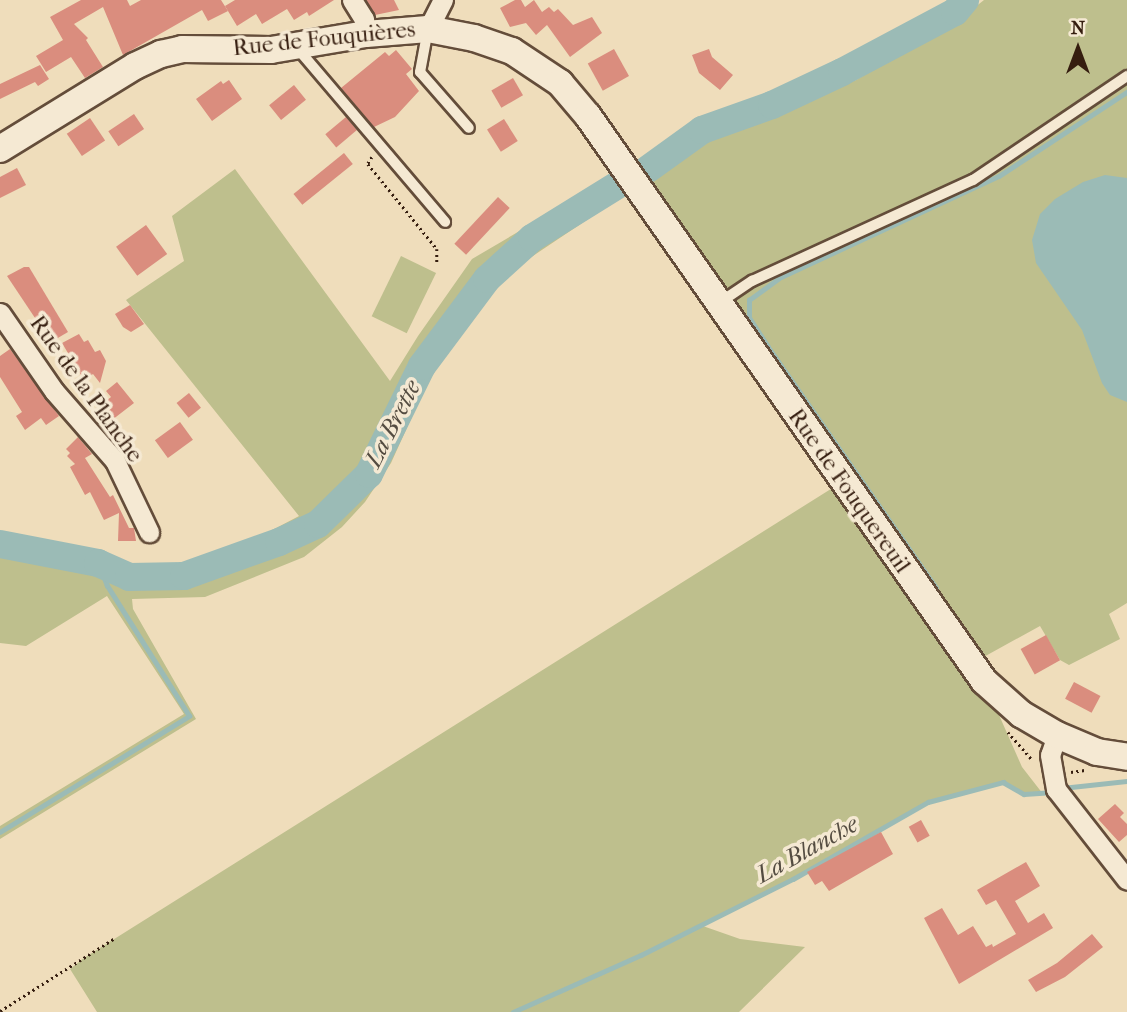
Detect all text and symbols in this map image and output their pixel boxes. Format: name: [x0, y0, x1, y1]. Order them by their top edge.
north arrow: [1043, 14, 1113, 84]
street label: Rue de Fouquières: [231, 16, 417, 62]
text: N: [1071, 17, 1085, 39]
street label: Rue de la Planche: [24, 310, 148, 468]
water label: La Brette: [359, 376, 427, 472]
street label: Rue de Fouquereuil: [782, 403, 916, 579]
water label: La Blanche: [751, 810, 863, 890]

